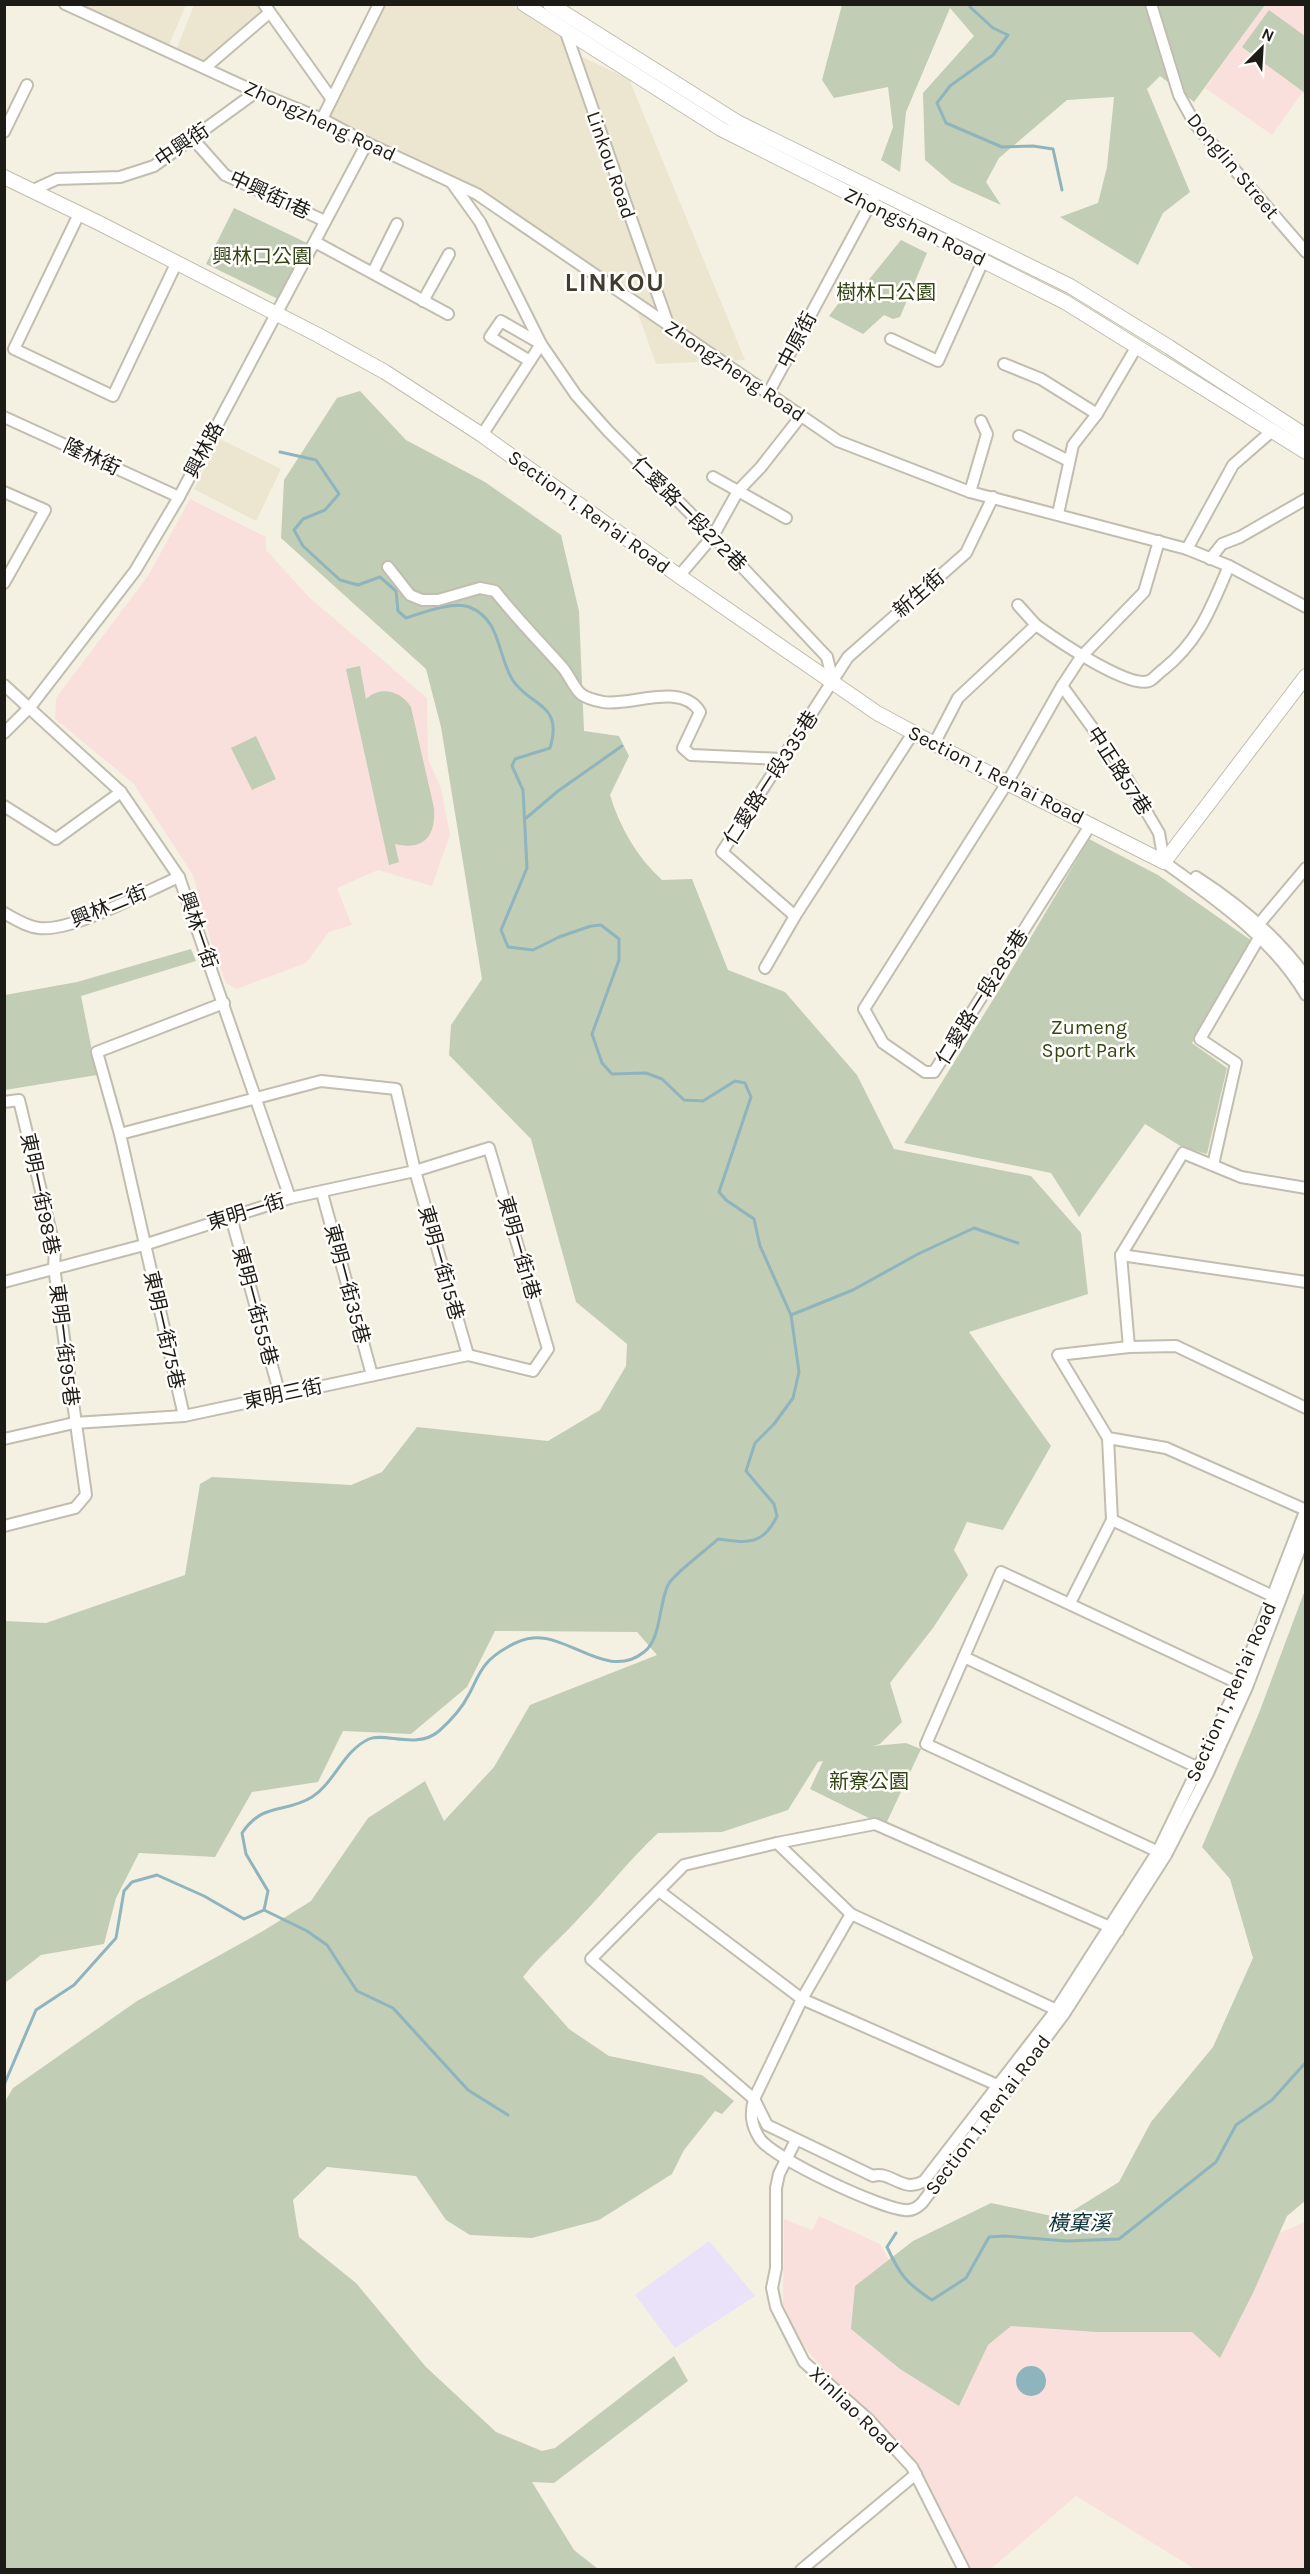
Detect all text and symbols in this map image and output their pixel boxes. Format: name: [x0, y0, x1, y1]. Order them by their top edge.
north arrow: [1232, 18, 1292, 78]
text: N: [1259, 24, 1277, 46]
street label: Zhongzheng Road: [241, 76, 399, 166]
street label: Linkou Road: [582, 108, 640, 222]
street label: Donglin Street: [1182, 109, 1284, 224]
street label: 中興街: [151, 119, 213, 171]
street label: 中興街1巷: [226, 166, 314, 224]
street label: Zhongshan Road: [840, 183, 990, 271]
park label: 興林口公園: [212, 245, 312, 268]
district label: LINKOU: [564, 267, 666, 298]
park label: 樹林口公園: [836, 281, 936, 304]
street label: 中原街: [773, 308, 821, 372]
street label: Zhongzheng Road: [661, 316, 809, 426]
street label: 興林路: [180, 418, 228, 482]
street label: 隆林街: [60, 434, 124, 480]
street label: Section 1, Ren'ai Road: [504, 446, 674, 578]
street label: 仁愛路一段272巷: [627, 452, 751, 576]
street label: 新生街: [889, 566, 949, 622]
street label: 仁愛路一段335巷: [719, 707, 823, 849]
street label: Section 1, Ren'ai Road: [904, 721, 1088, 829]
street label: 中正路57巷: [1082, 723, 1156, 819]
street label: 興林二街: [68, 880, 150, 932]
street label: 興林一街: [174, 888, 222, 972]
street label: 仁愛路一段285巷: [931, 925, 1033, 1069]
park label: Zumeng Sport Park: [1042, 1016, 1136, 1062]
street label: 東明一街98巷: [16, 1131, 64, 1257]
street label: 東明一街: [204, 1189, 288, 1235]
street label: 東明一街1巷: [493, 1194, 545, 1302]
street label: 東明一街15巷: [414, 1203, 468, 1323]
street label: 東明一街35巷: [320, 1222, 374, 1346]
street label: 東明一街55巷: [228, 1244, 282, 1368]
street label: 東明一街75巷: [139, 1269, 189, 1391]
street label: 東明一街95巷: [45, 1283, 83, 1407]
street label: 東明三街: [241, 1374, 325, 1414]
street label: Section 1, Ren'ai Road: [1181, 1598, 1281, 1786]
park label: 新寮公園: [829, 1770, 909, 1793]
street label: Section 1, Ren'ai Road: [920, 2030, 1056, 2200]
water label: 橫窠溪: [1048, 2211, 1113, 2235]
street label: Xinliao Road: [805, 2362, 903, 2458]

